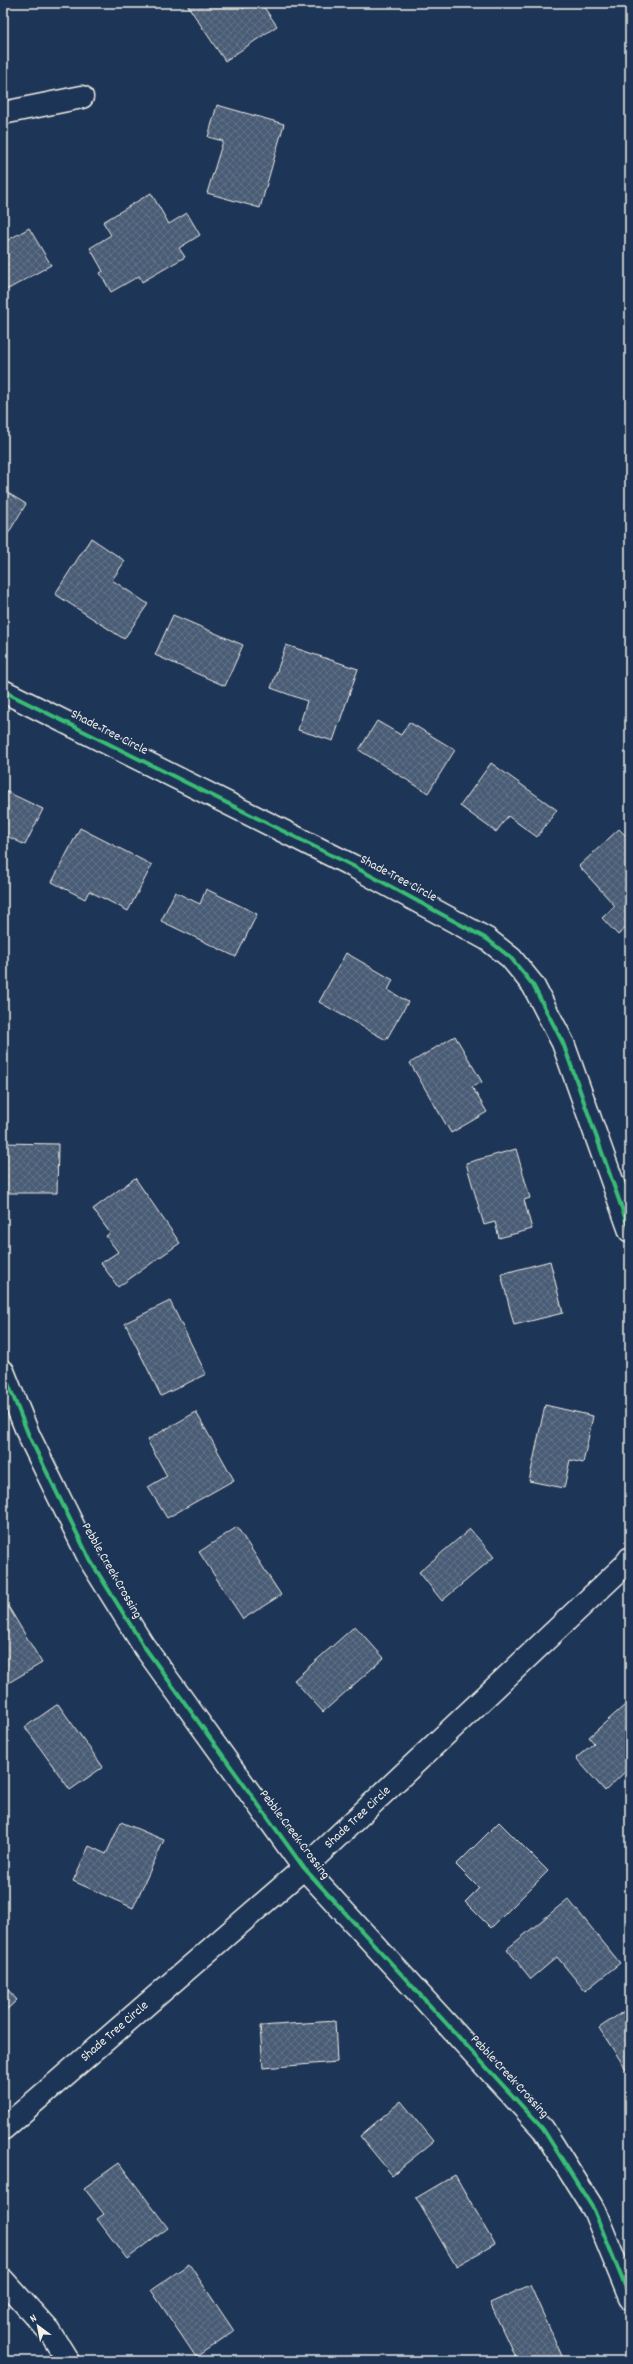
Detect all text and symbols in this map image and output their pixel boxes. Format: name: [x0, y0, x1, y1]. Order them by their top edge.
street label: Shade Tree Circle: [67, 705, 151, 761]
street label: Shade Tree Circle: [356, 851, 440, 907]
street label: Pebble Creek Crossing: [76, 1520, 146, 1623]
street label: Shade Tree Circle: [321, 1782, 396, 1854]
street label: Pebble Creek Crossing: [254, 1786, 334, 1884]
street label: Shade Tree Circle: [77, 1997, 153, 2067]
street label: Pebble Creek Crossing: [465, 2031, 553, 2123]
north arrow: [18, 2306, 58, 2346]
text: N: [27, 2311, 41, 2327]

